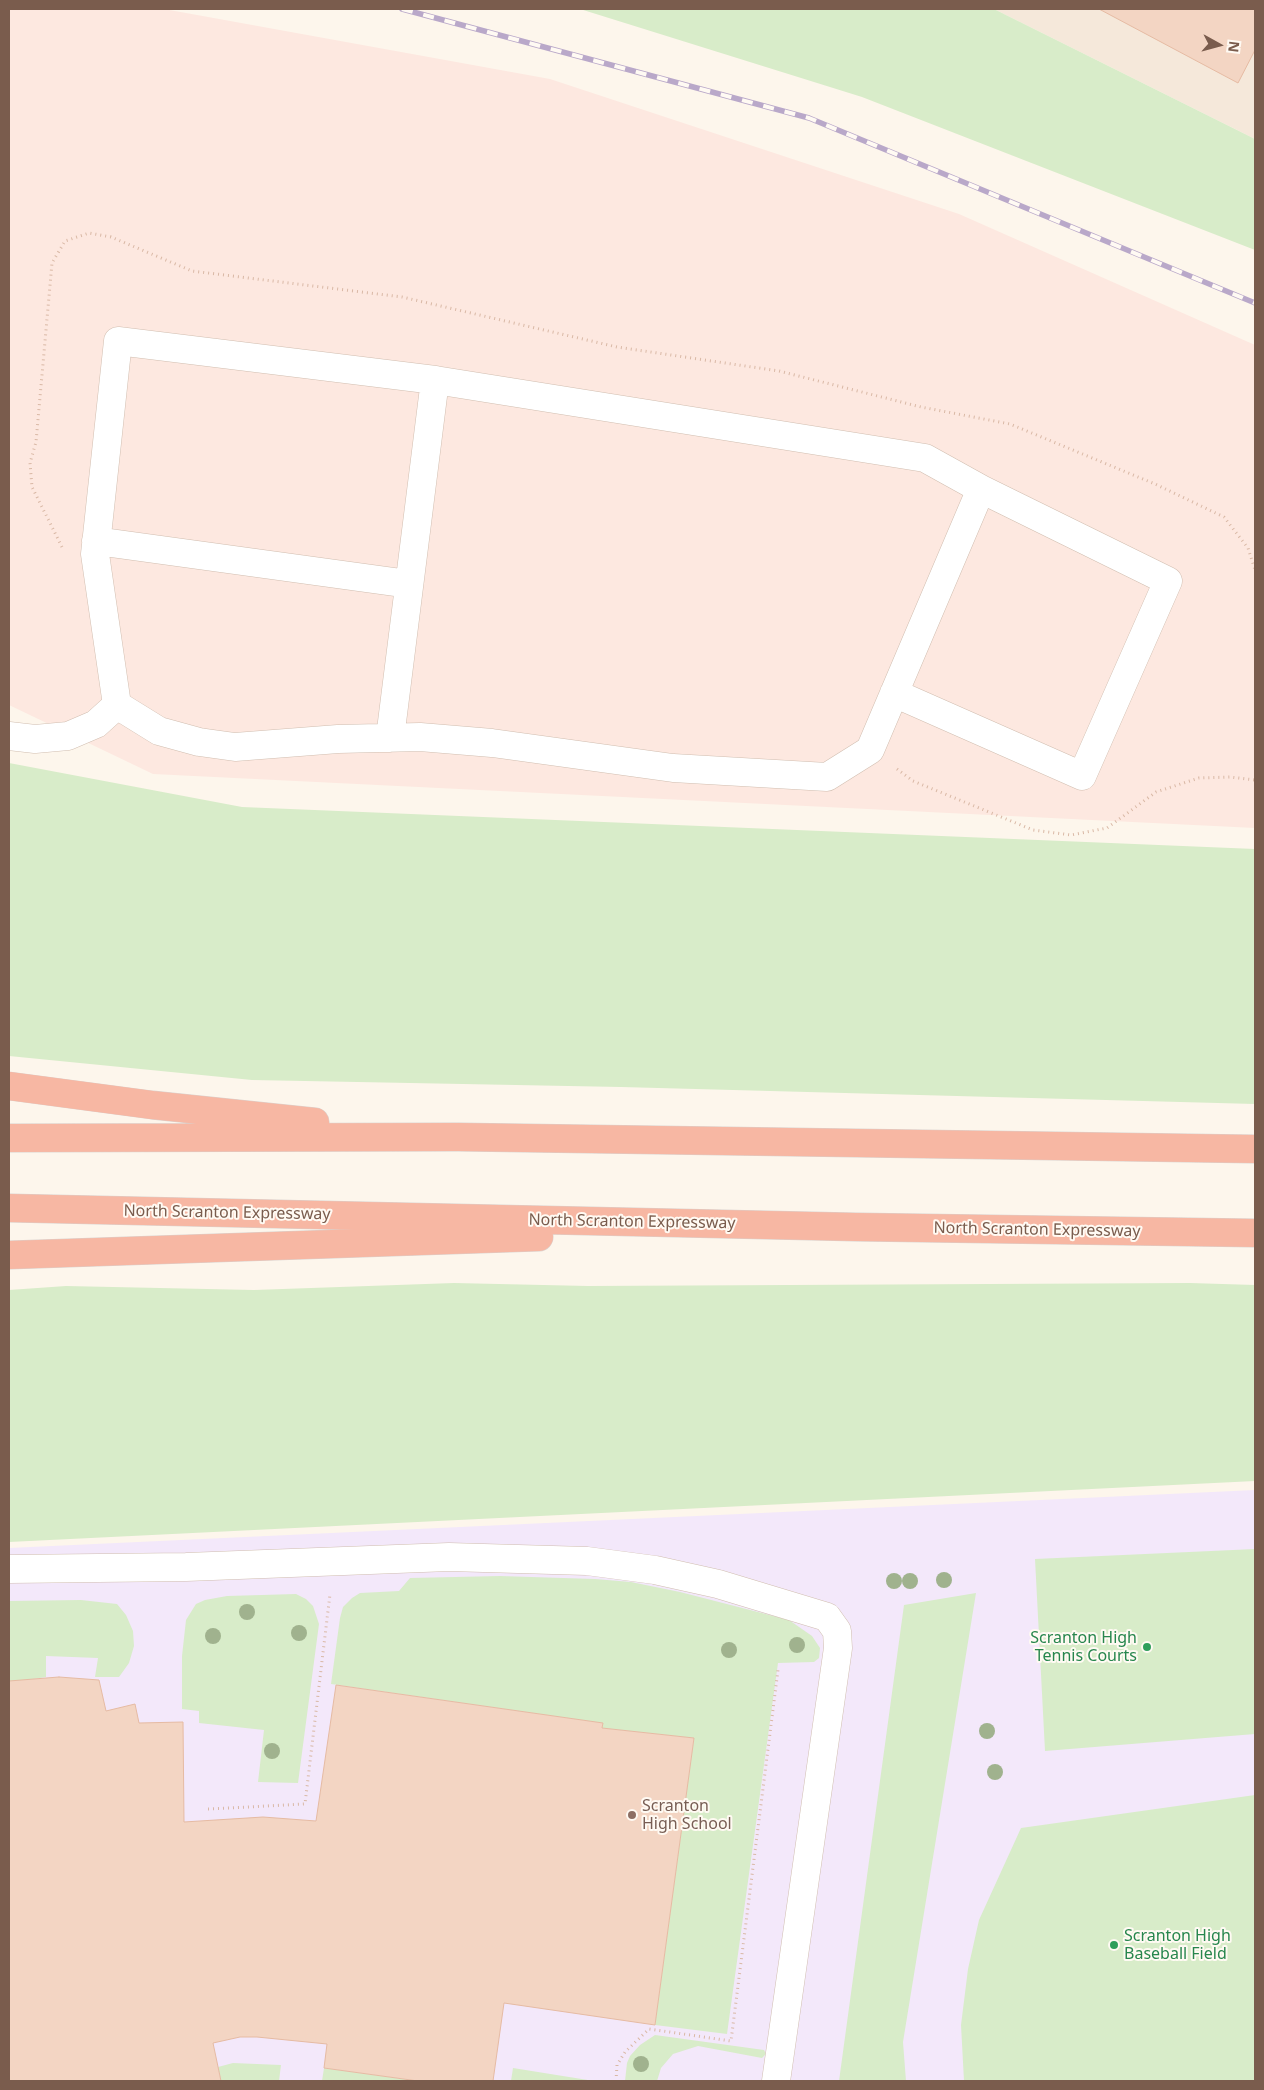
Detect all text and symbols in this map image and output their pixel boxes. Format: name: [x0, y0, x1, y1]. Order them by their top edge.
north arrow: [1194, 20, 1244, 70]
text: N: [1224, 40, 1245, 54]
street label: North Scranton Expressway: [123, 1202, 331, 1224]
street label: North Scranton Expressway: [528, 1211, 736, 1233]
street label: North Scranton Expressway: [933, 1219, 1141, 1241]
place label: Scranton High Tennis Courts: [1030, 1628, 1137, 1666]
marker: Scranton High Tennis Courts: [1141, 1641, 1153, 1653]
place label: Scranton High School: [642, 1796, 732, 1834]
marker: Scranton High School: [626, 1809, 638, 1821]
place label: Scranton High Baseball Field: [1124, 1926, 1231, 1964]
marker: Scranton High Baseball Field: [1108, 1939, 1120, 1951]

